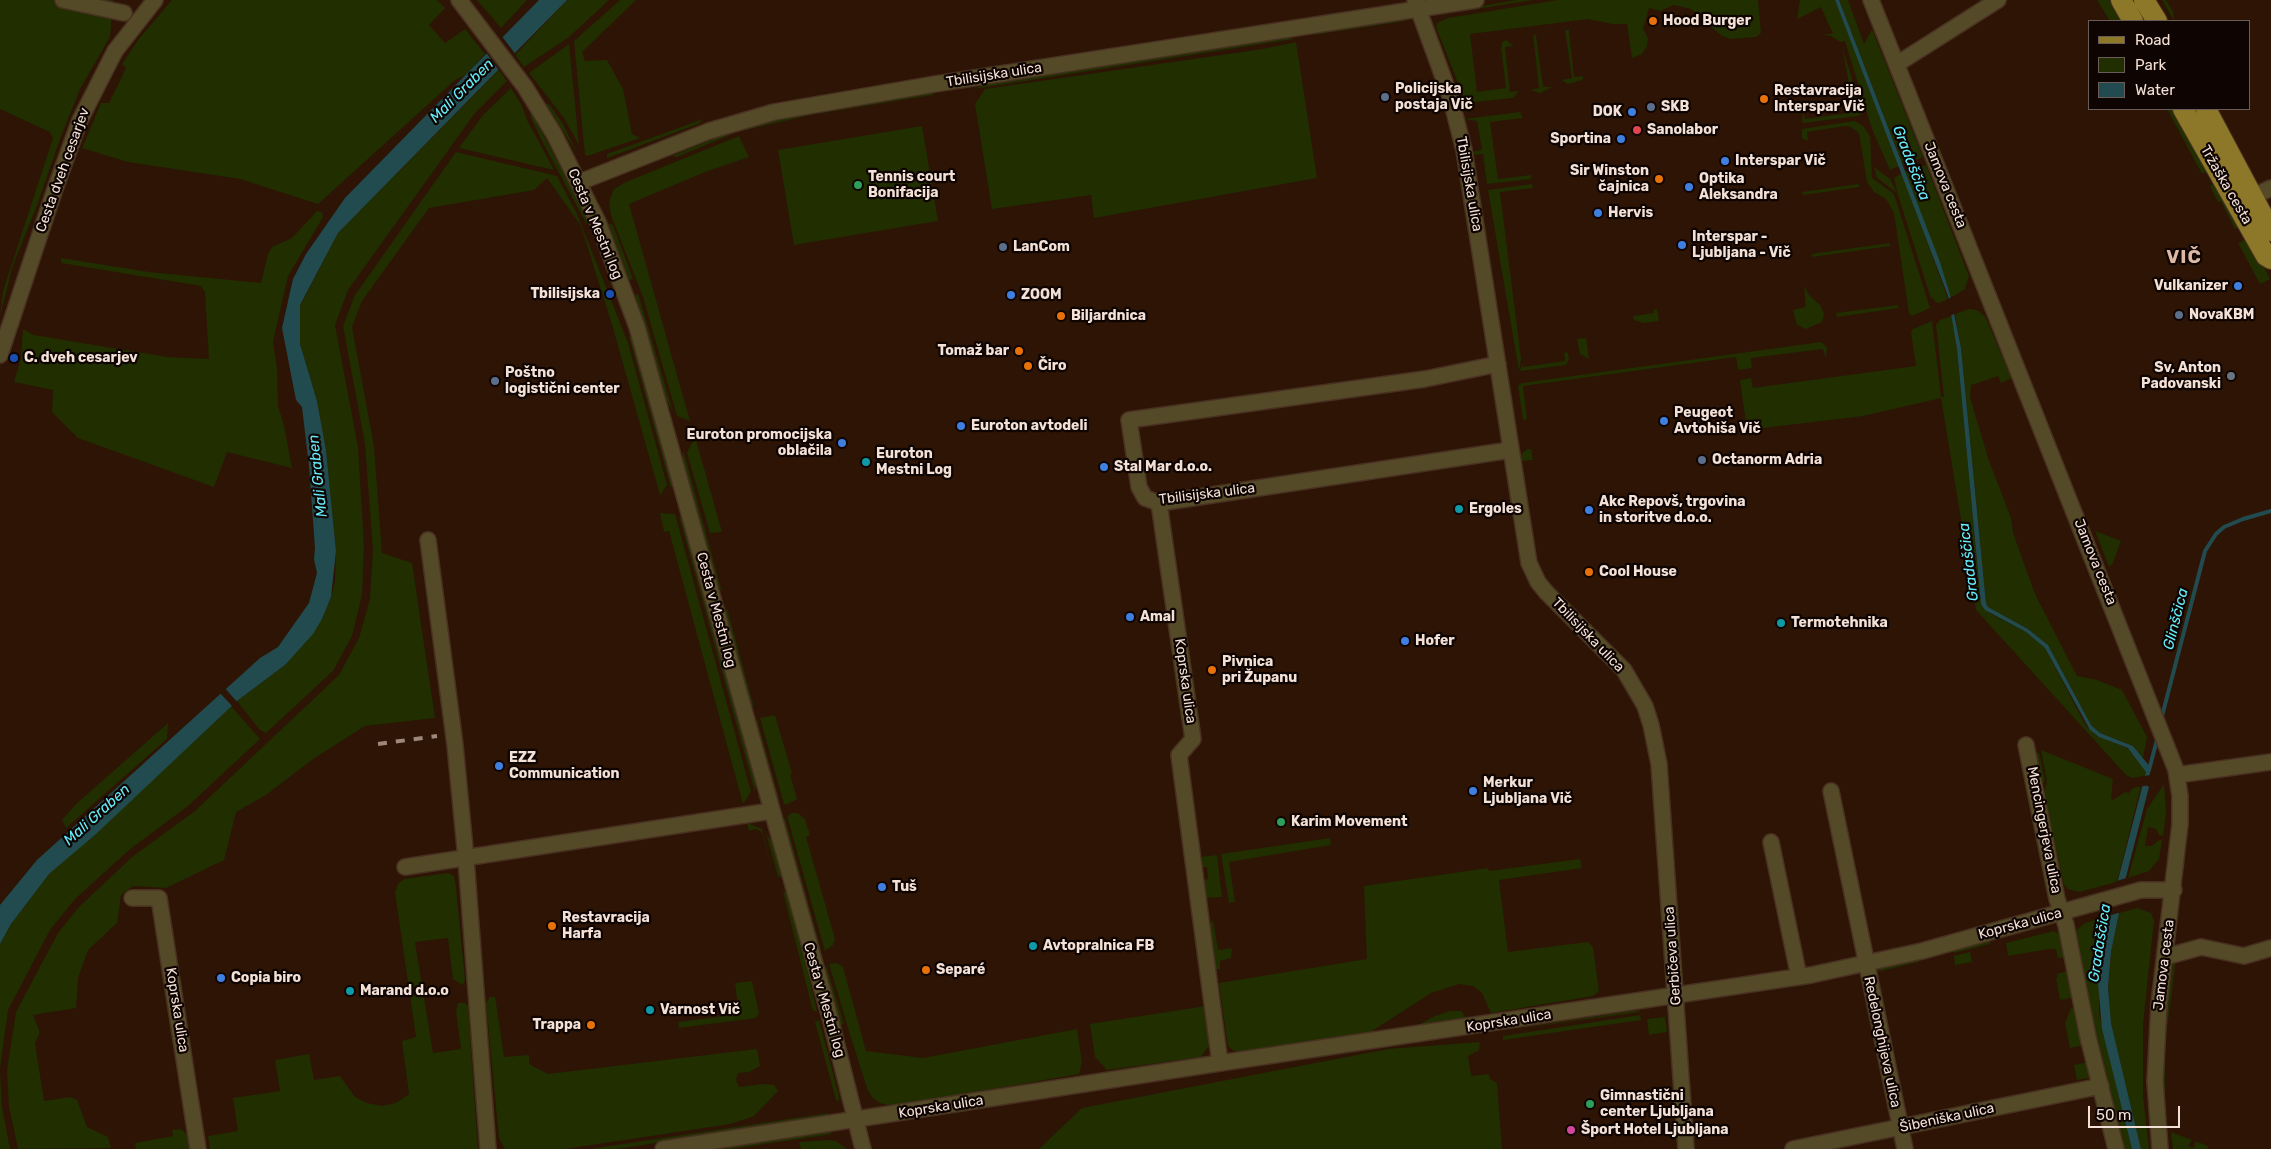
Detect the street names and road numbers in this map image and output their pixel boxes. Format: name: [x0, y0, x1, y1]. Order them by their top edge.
street label: Tbilisijska ulica: [945, 59, 1043, 91]
street label: Cesta dveh cesarjev: [33, 105, 93, 235]
street label: Tbilisijska ulica: [1452, 135, 1486, 233]
street label: Jamova cesta: [1920, 140, 1970, 230]
street label: Tržaška cesta: [2197, 143, 2255, 227]
street label: Cesta v Mestni log: [564, 166, 626, 282]
street label: Tbilisijska ulica: [1158, 480, 1256, 508]
street label: Jamova cesta: [2070, 517, 2120, 607]
street label: Cesta v Mestni log: [693, 550, 739, 670]
street label: Tbilisijska ulica: [1548, 594, 1628, 676]
street label: Koprska ulica: [1171, 637, 1199, 725]
street label: Mencingerjeva ulica: [2023, 765, 2065, 895]
street label: Koprska ulica: [1976, 905, 2064, 943]
street label: Gerbičeva ulica: [1661, 906, 1685, 1006]
street label: Jamova cesta: [2150, 919, 2178, 1011]
street label: Cesta v Mestni log: [800, 941, 848, 1059]
street label: Koprska ulica: [162, 966, 192, 1054]
street label: Redelonghijeva ulica: [1860, 975, 1904, 1109]
street label: Koprska ulica: [1465, 1006, 1553, 1036]
street label: Koprska ulica: [897, 1092, 985, 1122]
street label: Šibeniška ulica: [1898, 1100, 1996, 1136]

